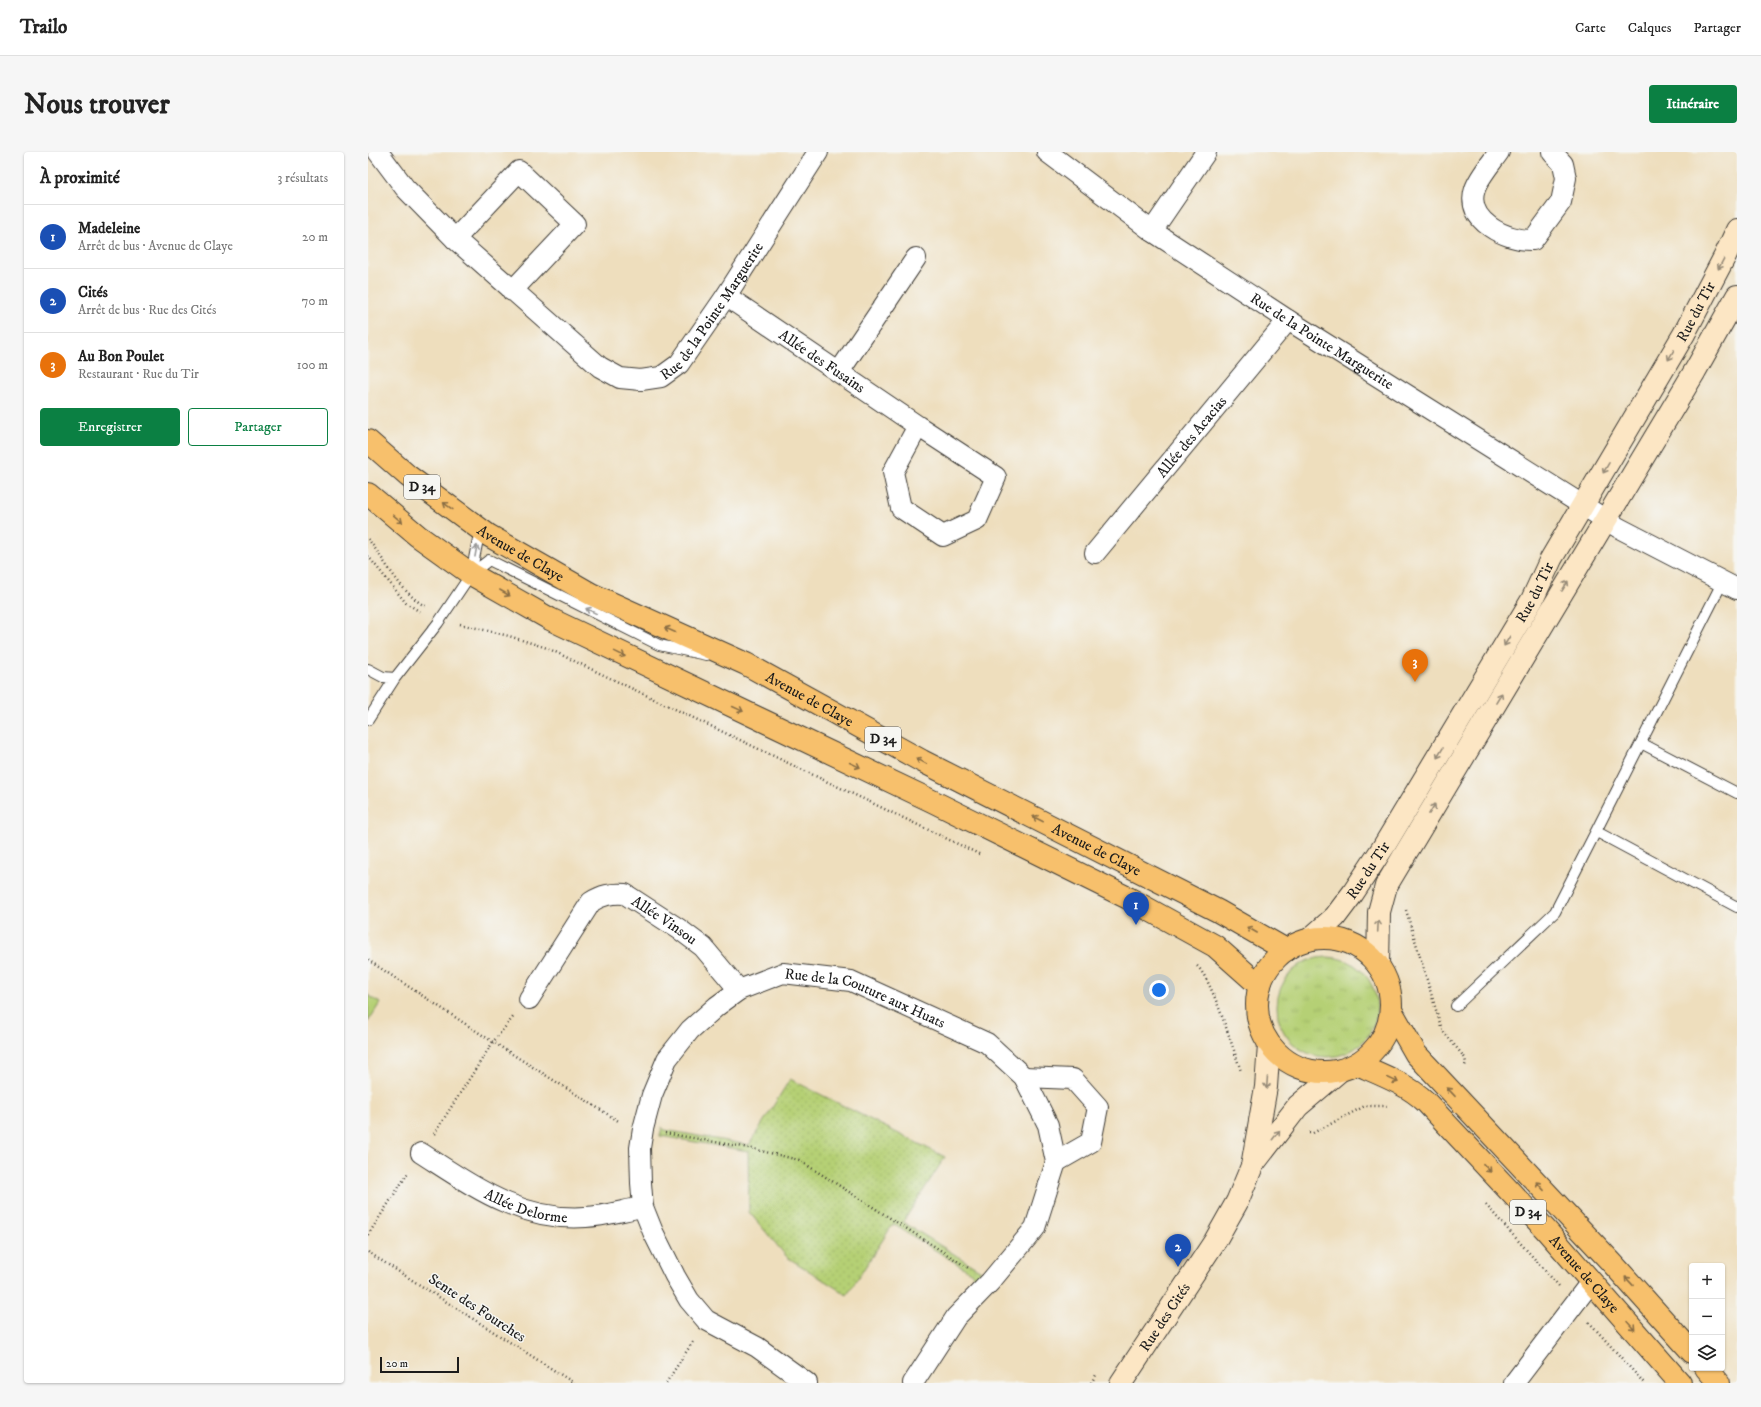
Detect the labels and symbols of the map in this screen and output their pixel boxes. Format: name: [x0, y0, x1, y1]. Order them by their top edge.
street label: Rue de la Pointe Marguerite: [656, 238, 768, 384]
one-way arrow: [1717, 258, 1724, 270]
street label: Rue du Tir: [1672, 278, 1720, 345]
street label: Rue de la Pointe Marguerite: [1247, 288, 1397, 394]
street label: Allée des Fusains: [775, 325, 869, 397]
one-way arrow: [1667, 349, 1675, 361]
street label: Allée des Acacias: [1152, 392, 1231, 481]
one-way arrow: [1601, 461, 1609, 473]
road number: D 34: [404, 475, 440, 499]
one-way arrow: [443, 501, 454, 510]
one-way arrow: [392, 515, 403, 524]
street label: Avenue de Claye: [473, 521, 568, 586]
one-way arrow: [472, 545, 480, 558]
street label: Rue du Tir: [1511, 559, 1558, 626]
one-way arrow: [1562, 580, 1570, 592]
one-way arrow: [499, 590, 511, 598]
one-way arrow: [585, 606, 597, 614]
one-way arrow: [664, 625, 676, 633]
one-way arrow: [1502, 635, 1510, 647]
pin: 3: [1402, 649, 1428, 682]
one-way arrow: [614, 651, 626, 658]
street label: Avenue de Claye: [762, 667, 857, 731]
one-way arrow: [1495, 692, 1503, 704]
one-way arrow: [731, 706, 743, 713]
road number: D 34: [865, 727, 901, 751]
one-way arrow: [1436, 747, 1444, 758]
one-way arrow: [915, 756, 927, 764]
one-way arrow: [849, 762, 861, 769]
one-way arrow: [1428, 804, 1436, 815]
one-way arrow: [1032, 815, 1044, 822]
street label: Avenue de Claye: [1049, 819, 1144, 880]
street label: Rue du Tir: [1342, 838, 1394, 903]
street label: Allée Vinsou: [628, 891, 701, 949]
pin: 1: [1123, 892, 1149, 925]
one-way arrow: [1374, 920, 1381, 933]
one-way arrow: [1246, 926, 1258, 934]
street label: Rue de la Couture aux Huats: [784, 964, 948, 1032]
your location: [1149, 980, 1169, 1000]
one-way arrow: [1263, 1076, 1270, 1089]
one-way arrow: [1387, 1077, 1399, 1084]
one-way arrow: [1446, 1086, 1455, 1097]
one-way arrow: [1272, 1129, 1280, 1140]
one-way arrow: [1482, 1163, 1492, 1173]
one-way arrow: [1535, 1181, 1544, 1191]
street label: Allée Delorme: [481, 1184, 568, 1227]
road number: D 34: [1510, 1200, 1546, 1224]
street label: Avenue de Claye: [1545, 1231, 1624, 1317]
pin: 2: [1165, 1234, 1191, 1267]
street label: Sente des Fourches: [425, 1269, 529, 1347]
one-way arrow: [1624, 1276, 1633, 1286]
street label: Rue des Cités: [1135, 1279, 1194, 1355]
one-way arrow: [1627, 1321, 1636, 1331]
scale bar: [380, 1355, 459, 1374]

